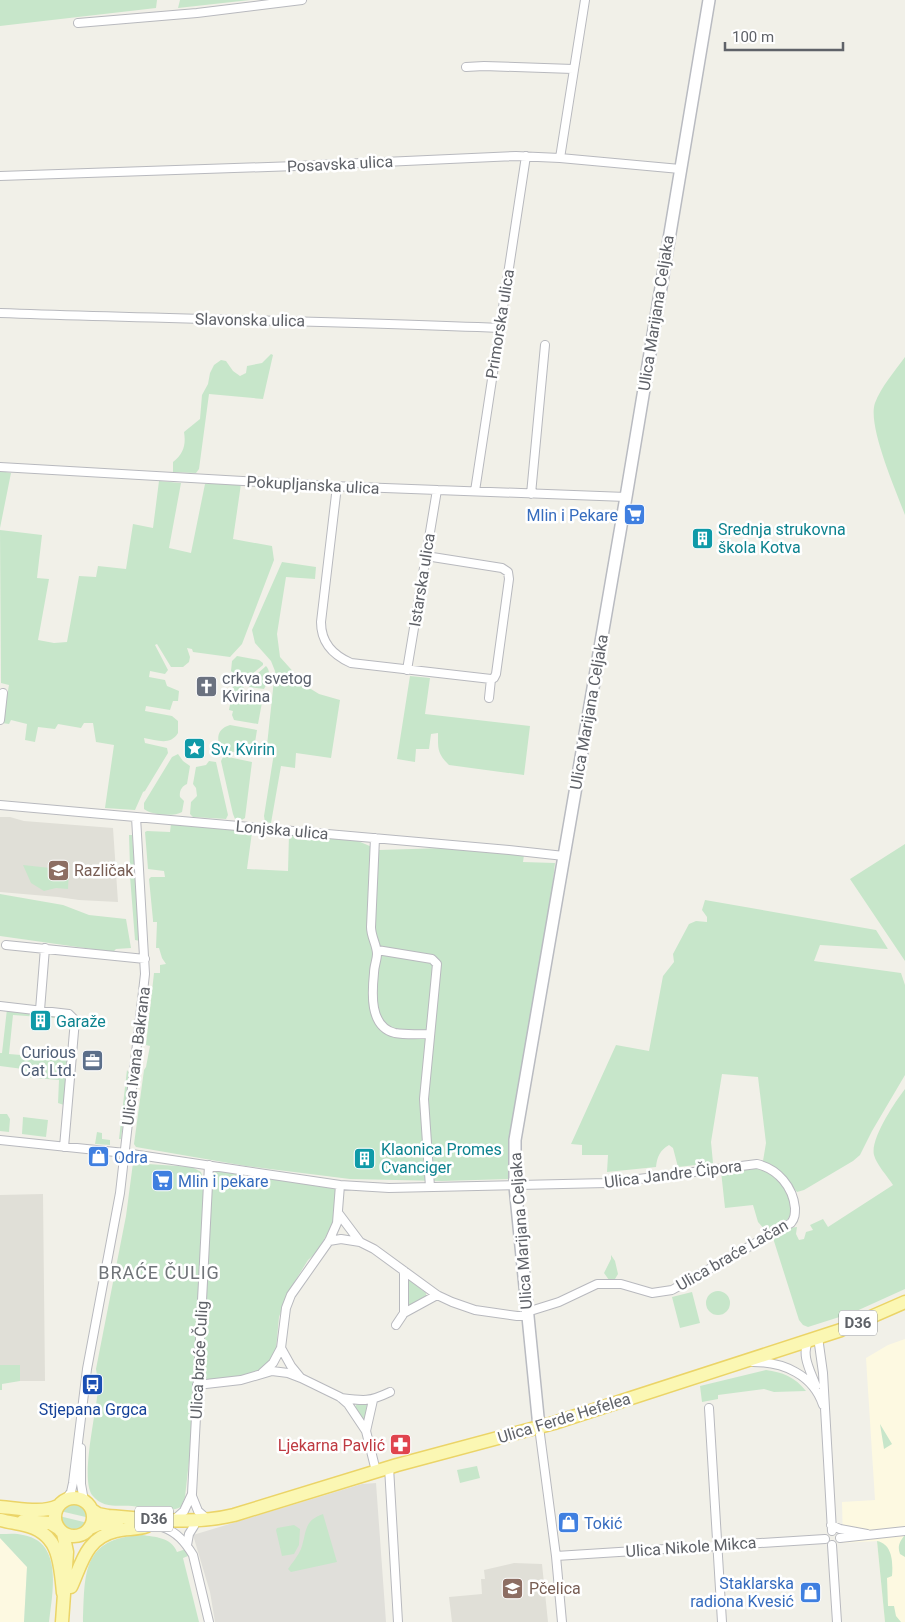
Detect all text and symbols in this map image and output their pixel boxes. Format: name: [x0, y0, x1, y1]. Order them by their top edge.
scale bar: [725, 20, 842, 52]
text: 100 m: [732, 28, 774, 46]
street label: Posavska ulica: [286, 152, 394, 176]
street label: Ulica Marijana Celjaka: [634, 234, 678, 392]
street label: Primorska ulica: [482, 268, 518, 380]
street label: Slavonska ulica: [195, 310, 305, 330]
street label: Pokupljanska ulica: [246, 472, 380, 498]
supermarket icon: Mlin i Pekare: [622, 503, 646, 527]
place label: Mlin i Pekare: [527, 506, 618, 525]
place label: Srednja strukovna škola Kotva: [718, 520, 846, 557]
building icon: Srednja strukovna škola Kotva: [690, 526, 714, 550]
street label: Istarska ulica: [405, 532, 439, 628]
street label: Ulica Marijana Celjaka: [566, 633, 612, 791]
place label: crkva svetog Kvirina: [222, 669, 312, 706]
church icon: crkva svetog Kvirina: [194, 675, 218, 699]
place icon: Sv. Kvirin: [183, 737, 207, 761]
place label: Sv. Kvirin: [211, 740, 275, 759]
street label: Lonjska ulica: [235, 816, 329, 844]
school or university icon: Različak: [46, 858, 70, 882]
place label: Različak: [74, 861, 134, 880]
street label: Ulica Ivana Bakrana: [118, 986, 154, 1126]
building icon: Garaže: [28, 1009, 52, 1033]
place label: Garaže: [56, 1012, 106, 1031]
place label: Curious Cat Ltd.: [21, 1043, 76, 1080]
office icon: Curious Cat Ltd.: [80, 1049, 104, 1073]
place label: Klaonica Promes Cvanciger: [381, 1140, 502, 1177]
shop icon: Odra: [86, 1145, 110, 1169]
building icon: Klaonica Promes Cvanciger: [353, 1146, 377, 1170]
place label: Odra: [114, 1148, 148, 1167]
street label: Ulica Marijana Celjaka: [506, 1152, 536, 1310]
street label: Ulica Jandre Čipora: [603, 1155, 743, 1192]
supermarket icon: Mlin i pekare: [150, 1169, 174, 1193]
place label: Mlin i pekare: [178, 1172, 268, 1191]
street label: Ulica braće Lačan: [673, 1215, 791, 1295]
district label: BRAĆE ČULIG: [98, 1262, 220, 1283]
street label: Ulica braće Čulig: [185, 1300, 212, 1420]
road number: D36: [839, 1310, 877, 1336]
bus stop icon: Stjepana Grgca: [81, 1373, 105, 1397]
street label: Ulica Ferde Hefelea: [495, 1389, 633, 1447]
place label: Stjepana Grgca: [39, 1400, 147, 1419]
pharmacy icon: Ljekarna Pavlić: [389, 1433, 413, 1457]
place label: Ljekarna Pavlić: [278, 1436, 385, 1455]
road number: D36: [135, 1506, 173, 1532]
shop icon: Tokić: [556, 1511, 580, 1535]
place label: Tokić: [584, 1514, 622, 1533]
street label: Ulica Nikole Mikca: [625, 1533, 757, 1561]
place label: Staklarska radiona Kvesić: [690, 1574, 794, 1611]
school or university icon: Pčelica: [501, 1576, 525, 1600]
place label: Pčelica: [529, 1579, 581, 1598]
shop icon: Staklarska radiona Kvesić: [798, 1580, 822, 1604]

